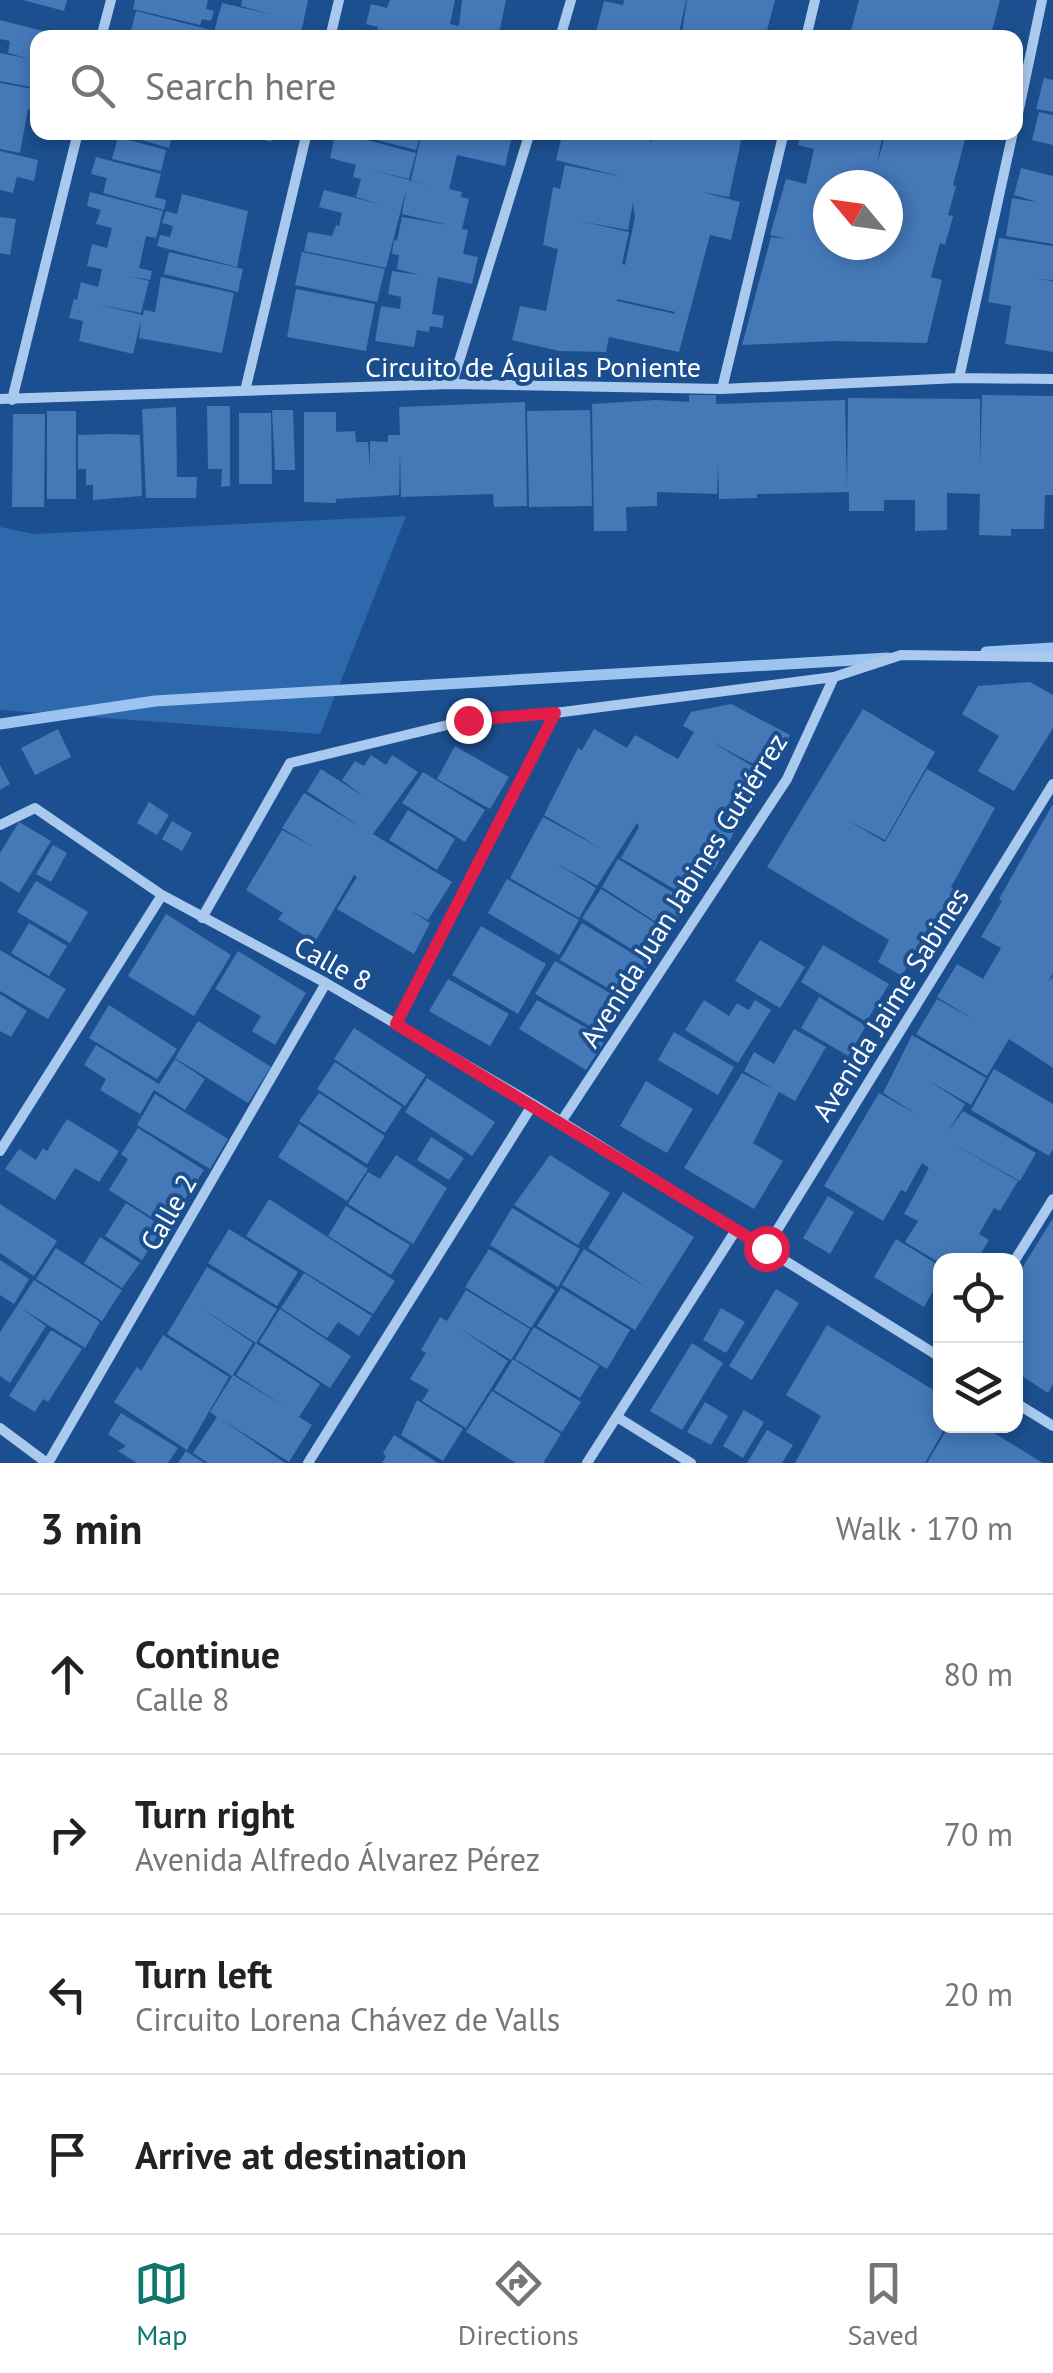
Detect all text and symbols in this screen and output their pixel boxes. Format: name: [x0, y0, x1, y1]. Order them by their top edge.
search box: [30, 30, 1023, 140]
icon: search: [65, 58, 120, 113]
text: Search here: [145, 61, 337, 110]
north arrow: [813, 170, 903, 260]
street label: Circuito de Águilas Poniente: [365, 348, 701, 385]
route end: [446, 698, 492, 744]
street label: Avenida Juan Jabines Gutiérrez: [571, 726, 795, 1054]
street label: Avenida Jaime Sabines: [803, 880, 977, 1128]
street label: Calle 8: [288, 927, 378, 999]
street label: Calle 2: [131, 1167, 205, 1257]
route start: [744, 1226, 790, 1272]
map controls: [933, 1253, 1023, 1433]
button: locate: [933, 1253, 1023, 1343]
button: layers: [933, 1343, 1023, 1433]
text: 3 min: [40, 1501, 142, 1556]
text: Walk · 170 m: [836, 1507, 1013, 1549]
text: Continue: [135, 1629, 280, 1678]
icon: ahead: [40, 1647, 95, 1702]
text: 80 m: [944, 1653, 1013, 1695]
text: Calle 8: [135, 1678, 230, 1720]
text: Turn right: [135, 1789, 295, 1838]
icon: right: [40, 1807, 95, 1862]
text: 70 m: [944, 1813, 1013, 1855]
text: Avenida Alfredo Álvarez Pérez: [135, 1838, 540, 1880]
text: Turn left: [135, 1949, 272, 1998]
icon: left: [40, 1967, 95, 2022]
text: 20 m: [944, 1973, 1013, 2015]
text: Circuito Lorena Chávez de Valls: [135, 1998, 560, 2040]
icon: arrive: [40, 2127, 95, 2182]
text: Arrive at destination: [135, 2130, 467, 2179]
tab: Map: [134, 2256, 189, 2353]
tab: Directions: [458, 2256, 579, 2353]
tab: Saved: [847, 2256, 919, 2353]

